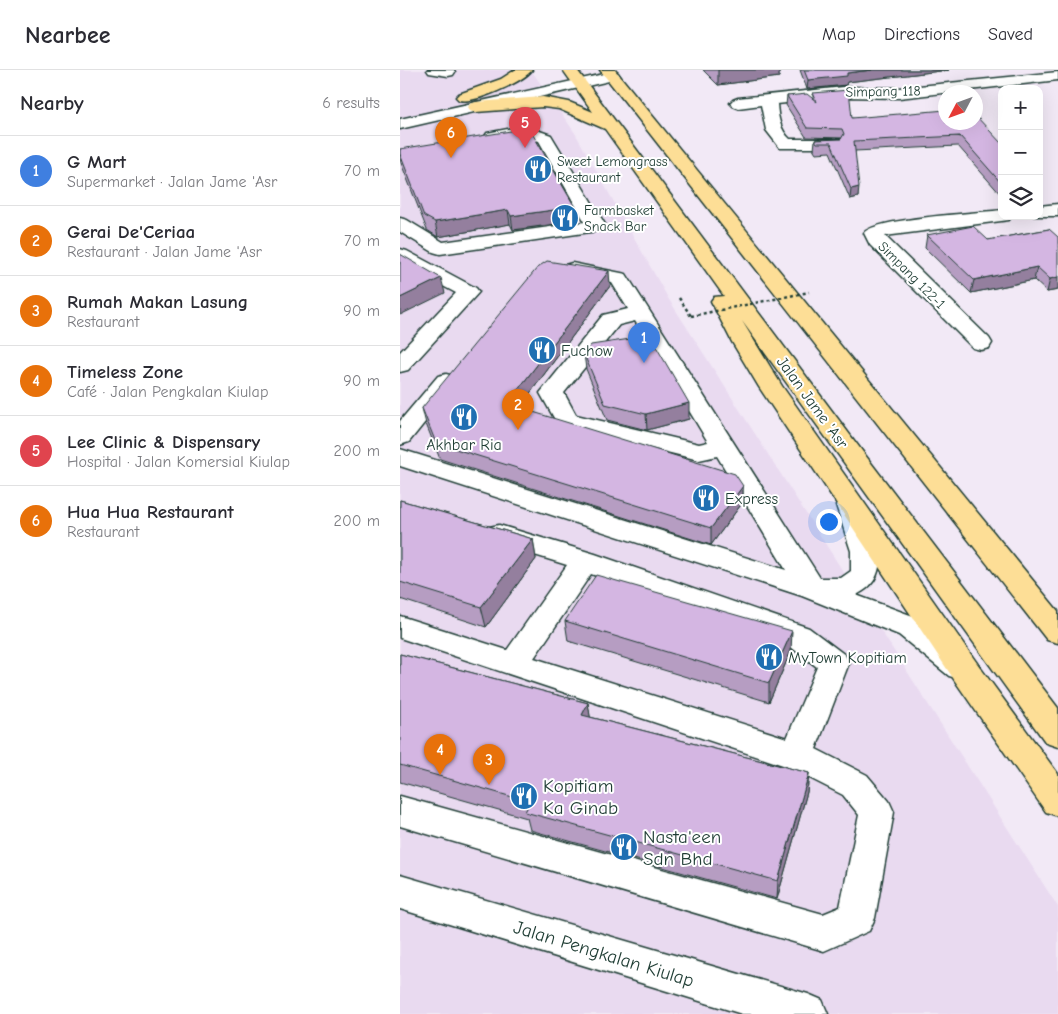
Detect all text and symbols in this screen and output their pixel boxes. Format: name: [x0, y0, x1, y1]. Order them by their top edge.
text: Nearbee: [25, 21, 110, 49]
text: Map: [822, 24, 856, 45]
text: Directions: [884, 24, 960, 45]
text: Saved: [988, 24, 1033, 45]
street label: Simpang 118: [845, 82, 921, 101]
north arrow: [938, 85, 983, 130]
map controls: [998, 85, 1043, 220]
button: +: [998, 85, 1043, 130]
text: Nearby: [20, 91, 84, 115]
text: 6 results: [322, 94, 380, 112]
pin: 5: [509, 107, 541, 148]
pin: 6: [435, 117, 467, 158]
button: −: [998, 130, 1043, 175]
text: G Mart: [67, 151, 126, 173]
place label: Sweet Lemongrass Restaurant: [557, 153, 668, 186]
restaurant icon: Sweet Lemongrass Restaurant: [523, 154, 553, 184]
text: 1: [33, 162, 39, 180]
text: 70 m: [344, 162, 380, 180]
text: Supermarket · Jalan Jame 'Asr: [67, 173, 277, 191]
button: layers: [998, 175, 1043, 220]
place label: Farmbasket Snack Bar: [584, 202, 655, 235]
restaurant icon: Farmbasket Snack Bar: [550, 203, 580, 233]
text: Gerai De'Ceriaa: [67, 221, 195, 243]
text: 2: [32, 232, 40, 250]
text: 70 m: [344, 232, 380, 250]
street label: Simpang 122-1: [874, 238, 949, 313]
text: Restaurant · Jalan Jame 'Asr: [67, 243, 262, 261]
text: Rumah Makan Lasung: [67, 291, 248, 313]
text: 3: [32, 302, 40, 320]
text: 90 m: [343, 302, 380, 320]
text: Restaurant: [67, 313, 139, 331]
pin: 1: [628, 322, 660, 363]
restaurant icon: Fuchow: [527, 335, 557, 365]
place label: Fuchow: [561, 342, 613, 360]
street label: Jalan Jame 'Asr: [773, 353, 852, 453]
text: Timeless Zone: [67, 361, 183, 383]
text: 4: [32, 372, 40, 390]
text: 90 m: [343, 372, 380, 390]
text: Café · Jalan Pengkalan Kiulap: [67, 383, 268, 401]
pin: 2: [502, 389, 534, 430]
restaurant icon: Akhbar Ria: [449, 402, 479, 432]
text: Lee Clinic & Dispensary: [67, 431, 260, 453]
place label: Akhbar Ria: [426, 436, 502, 454]
text: 5: [32, 442, 40, 460]
text: 200 m: [334, 442, 380, 460]
text: Hospital · Jalan Komersial Kiulap: [67, 453, 290, 471]
restaurant icon: Express: [691, 483, 721, 513]
place label: Express: [725, 490, 778, 508]
text: Hua Hua Restaurant: [67, 501, 234, 523]
your location: [816, 509, 842, 535]
text: 6: [32, 512, 40, 530]
text: 200 m: [334, 512, 380, 530]
text: Restaurant: [67, 523, 139, 541]
restaurant icon: MyTown Kopitiam: [754, 642, 784, 672]
place label: MyTown Kopitiam: [788, 649, 907, 667]
pin: 4: [424, 734, 456, 775]
pin: 3: [473, 744, 505, 785]
place label: Kopitiam Ka Ginab: [543, 775, 618, 819]
restaurant icon: Kopitiam Ka Ginab: [509, 781, 539, 811]
place label: Nasta'een Sdn Bhd: [643, 826, 721, 870]
restaurant icon: Nasta'een Sdn Bhd: [609, 832, 639, 862]
street label: Jalan Pengkalan Kiulap: [511, 916, 697, 992]

